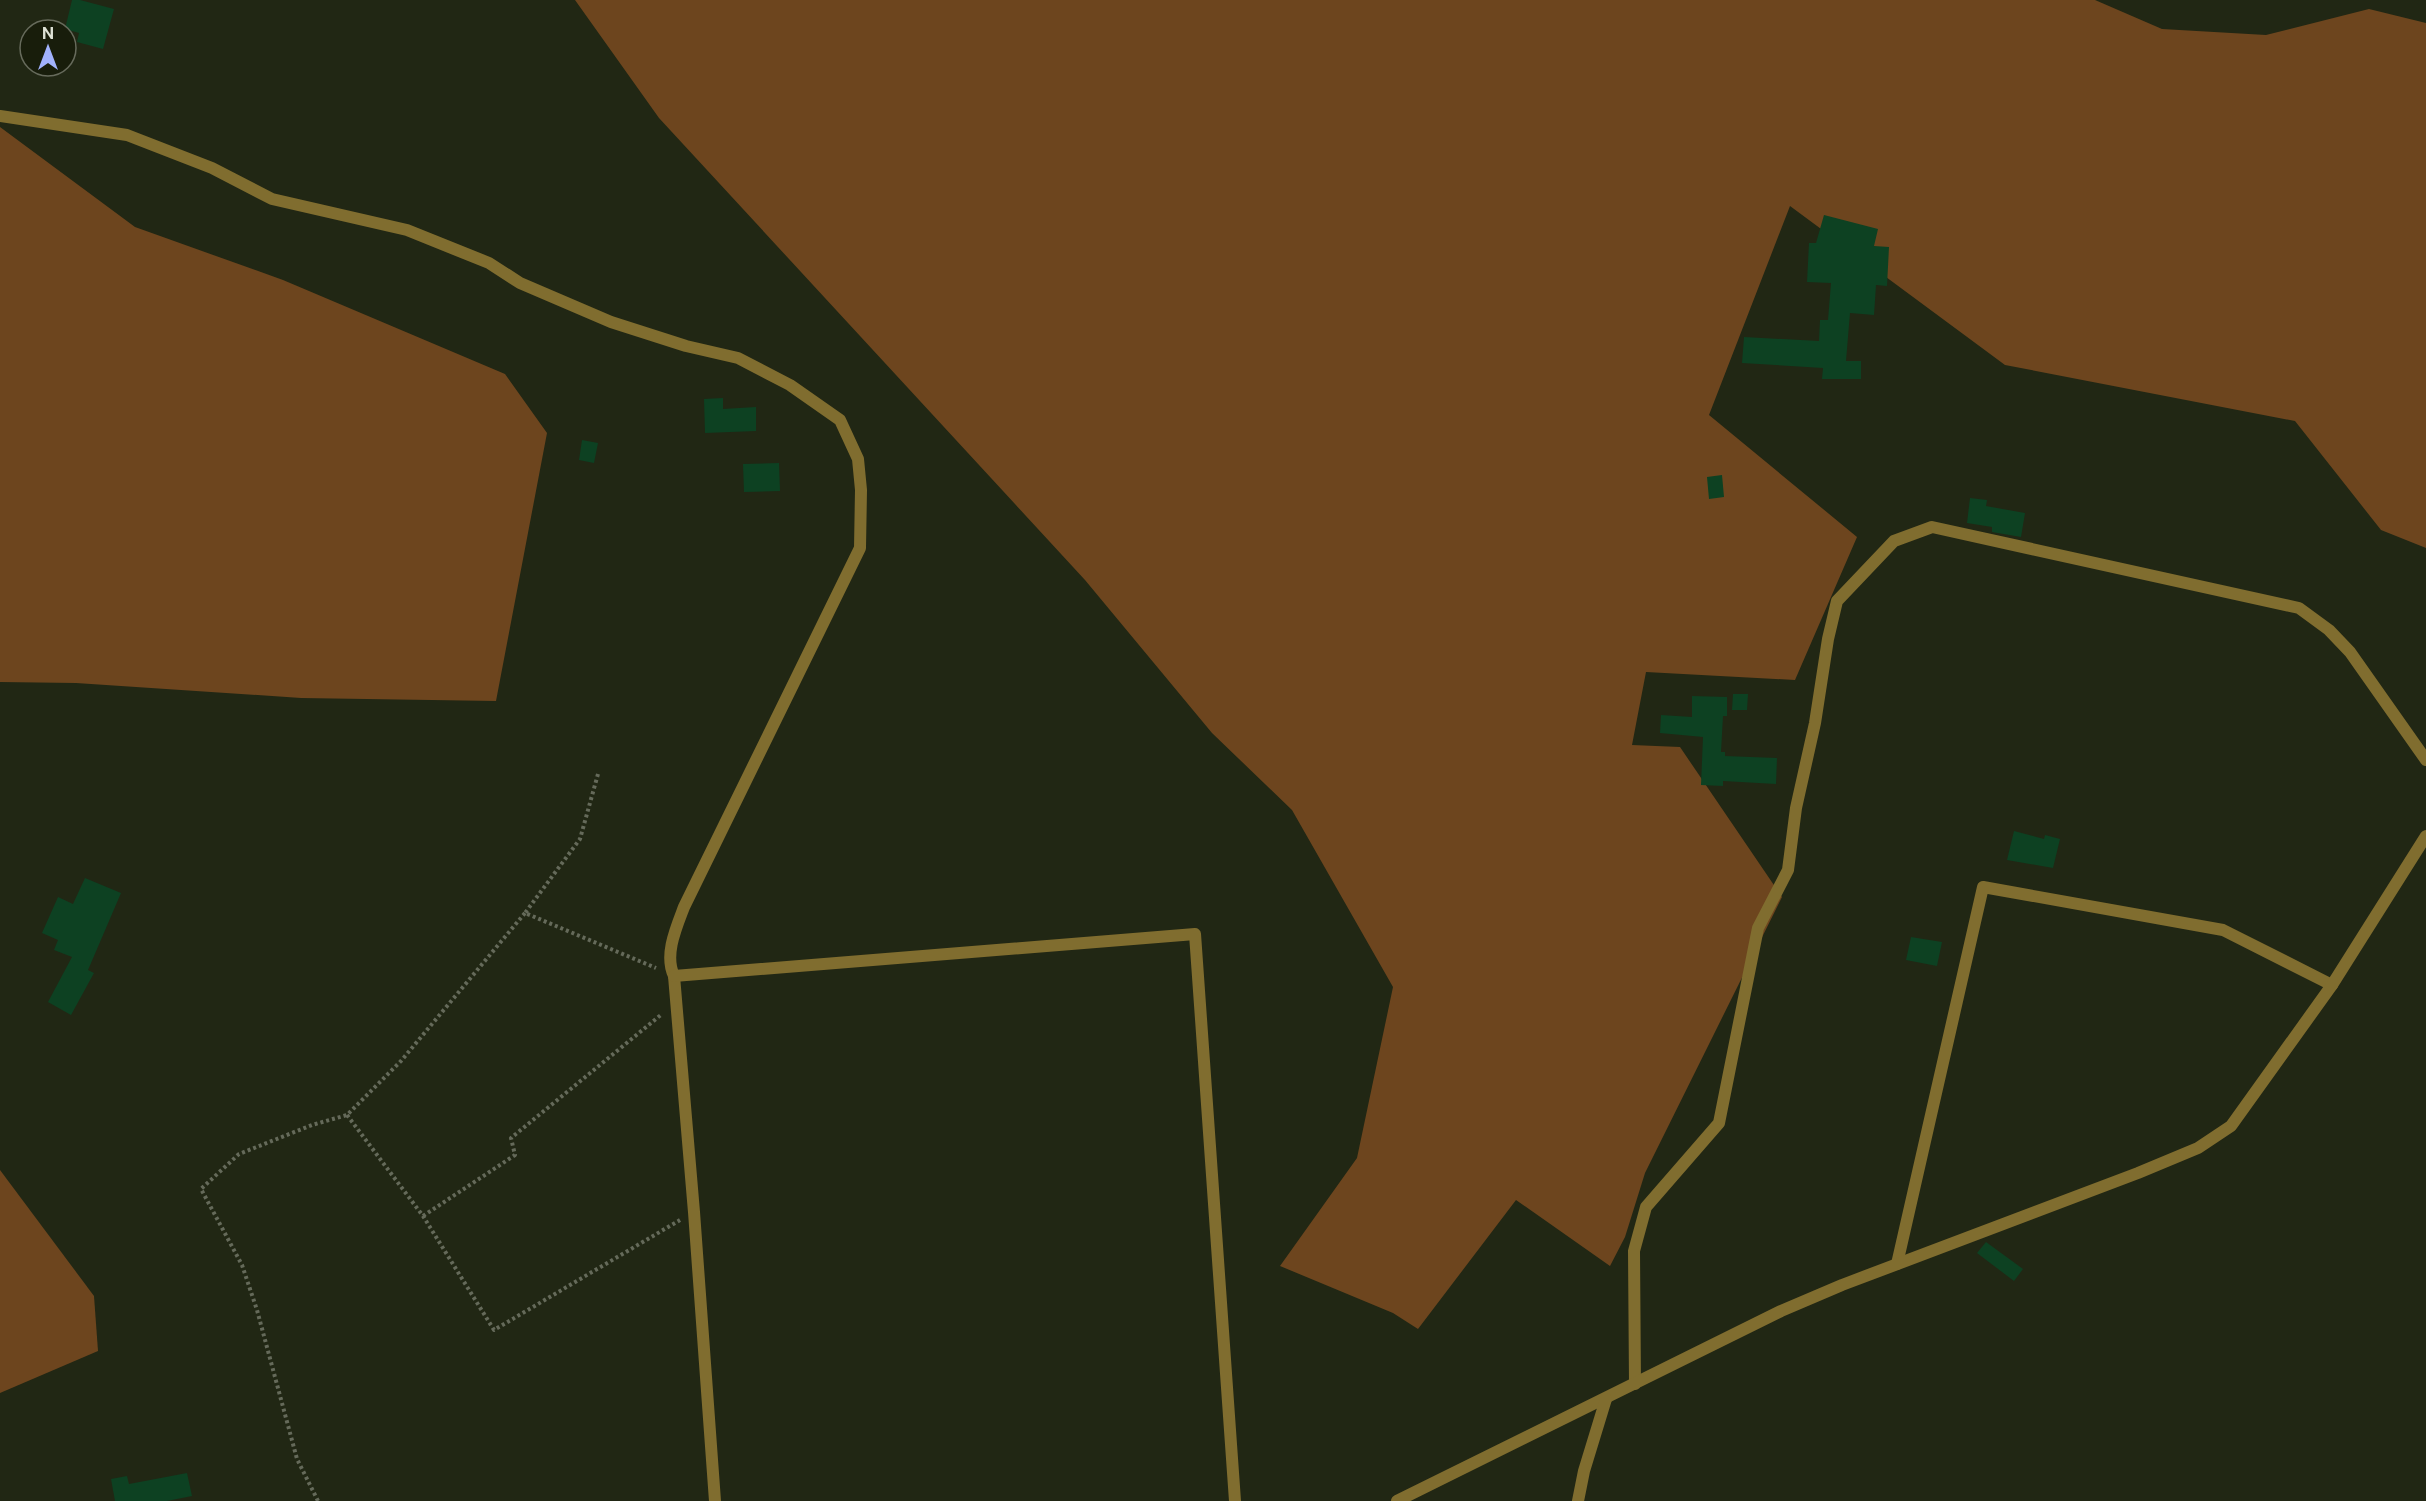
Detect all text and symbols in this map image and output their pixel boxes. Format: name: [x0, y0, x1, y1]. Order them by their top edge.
north arrow: [18, 18, 78, 78]
text: N: [42, 24, 54, 43]

